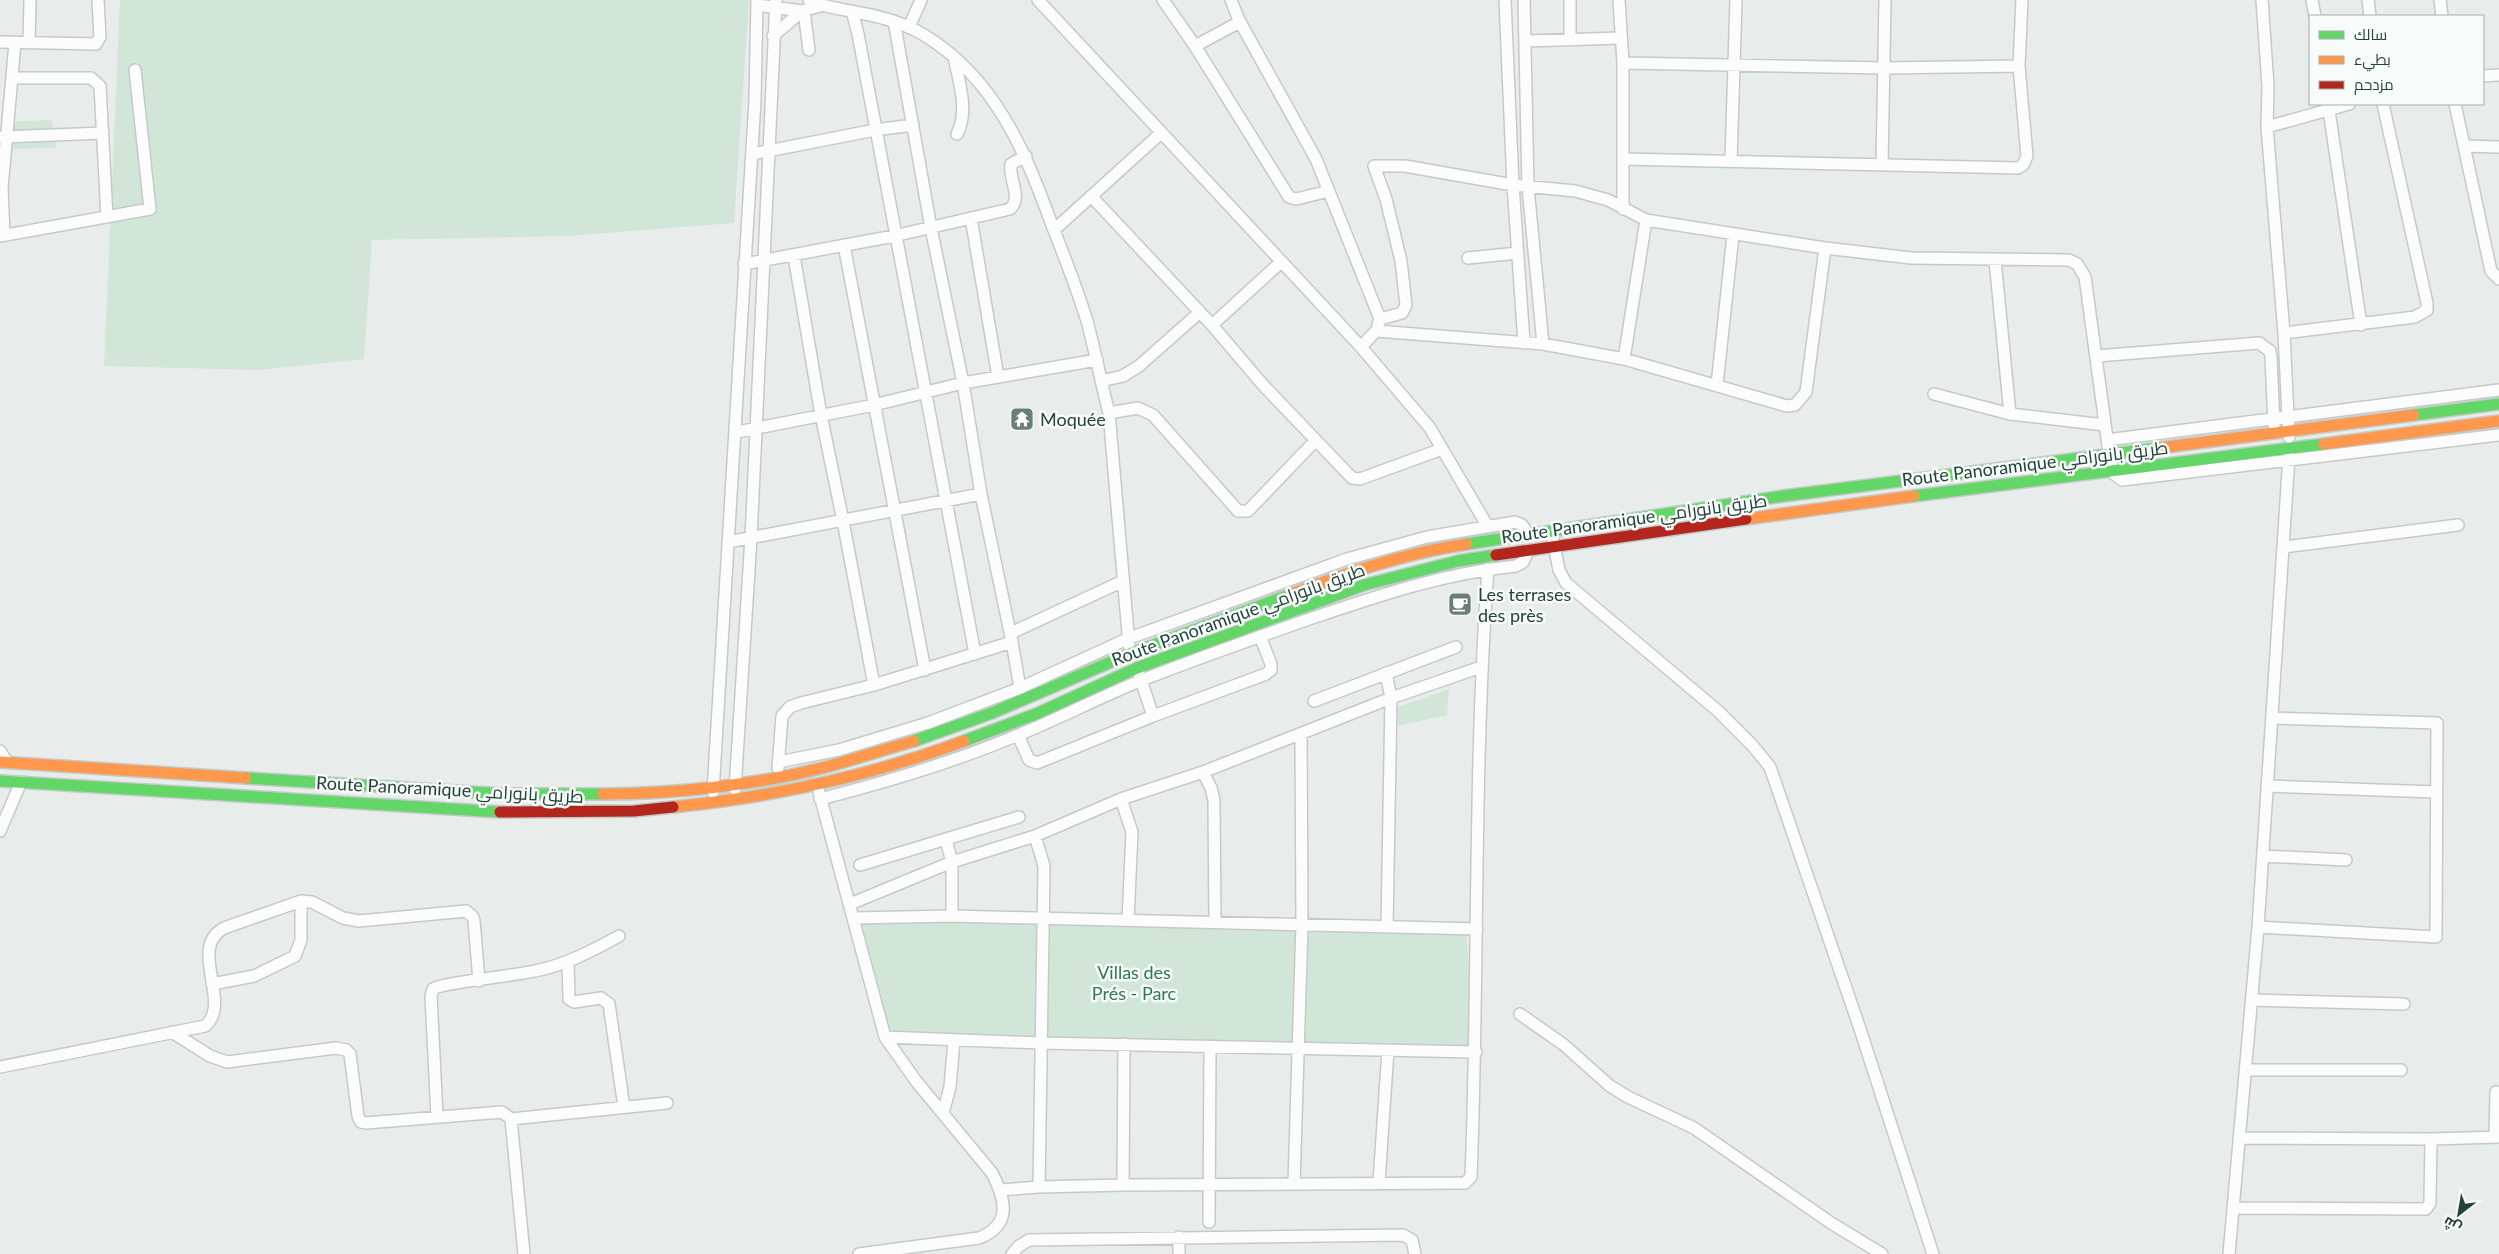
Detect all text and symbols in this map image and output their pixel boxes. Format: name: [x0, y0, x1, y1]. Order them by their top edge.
legend: [2309, 15, 2484, 105]
text: سالك: [2354, 25, 2387, 43]
text: بطيء: [2354, 50, 2391, 72]
text: مزدحم: [2354, 75, 2394, 95]
temple icon: Moquée: [1009, 406, 1035, 432]
place label: Moquée: [1040, 408, 1106, 430]
street label: Route Panoramique طريق بانورامي: [1901, 436, 2170, 494]
street label: Route Panoramique طريق بانورامي: [1500, 488, 1769, 552]
street label: Route Panoramique طريق بانورامي: [1108, 558, 1369, 674]
place label: Les terrases des près: [1478, 583, 1572, 626]
cafe icon: Les terrases des près: [1447, 591, 1473, 617]
street label: Route Panoramique طريق بانورامي: [315, 771, 584, 811]
park label: Villas des Prés - Parc: [1092, 961, 1177, 1004]
north arrow: [2434, 1189, 2484, 1239]
text: ش: [2440, 1213, 2465, 1237]

